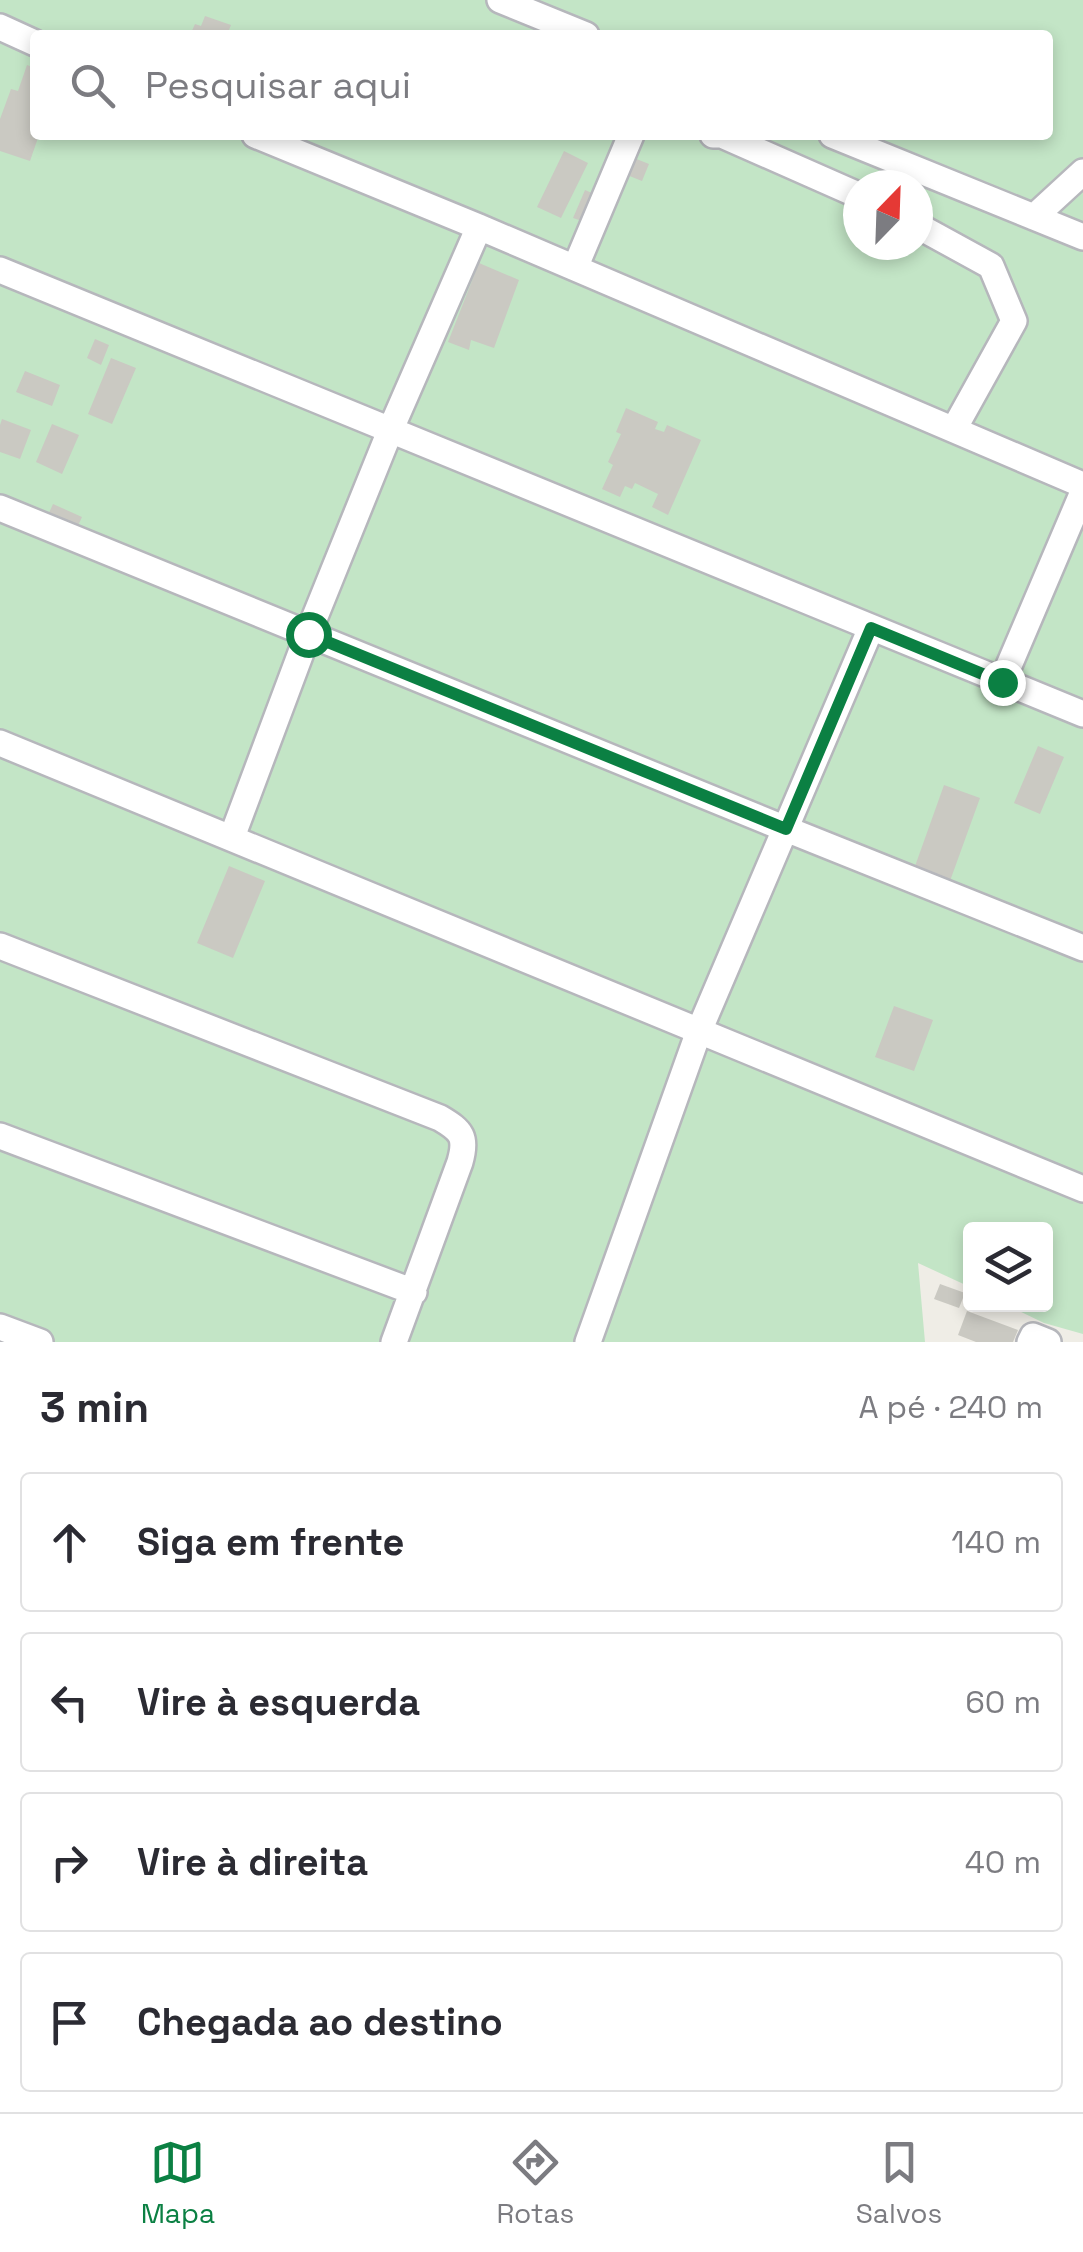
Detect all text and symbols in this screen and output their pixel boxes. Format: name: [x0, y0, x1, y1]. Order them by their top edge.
search box: [30, 30, 1053, 140]
icon: search: [65, 58, 120, 113]
text: Pesquisar aqui: [145, 61, 411, 109]
north arrow: [843, 170, 933, 260]
route start: [286, 612, 332, 658]
route end: [980, 660, 1026, 706]
map controls: [963, 1222, 1053, 1312]
button: layers: [963, 1222, 1053, 1312]
text: 3 min: [40, 1381, 149, 1434]
text: A pé · 240 m: [858, 1387, 1043, 1427]
icon: ahead: [42, 1515, 97, 1570]
text: Siga em frente: [137, 1518, 404, 1566]
text: 140 m: [951, 1522, 1041, 1562]
icon: left: [42, 1675, 97, 1730]
text: Vire à esquerda: [137, 1678, 420, 1726]
text: 60 m: [965, 1682, 1041, 1722]
icon: right: [42, 1835, 97, 1890]
text: Vire à direita: [137, 1838, 368, 1886]
text: 40 m: [965, 1842, 1041, 1882]
icon: arrive: [42, 1995, 97, 2050]
text: Chegada ao destino: [137, 1998, 503, 2046]
tab: Mapa: [141, 2135, 215, 2231]
tab: Rotas: [496, 2135, 574, 2231]
tab: Salvos: [856, 2135, 942, 2231]

